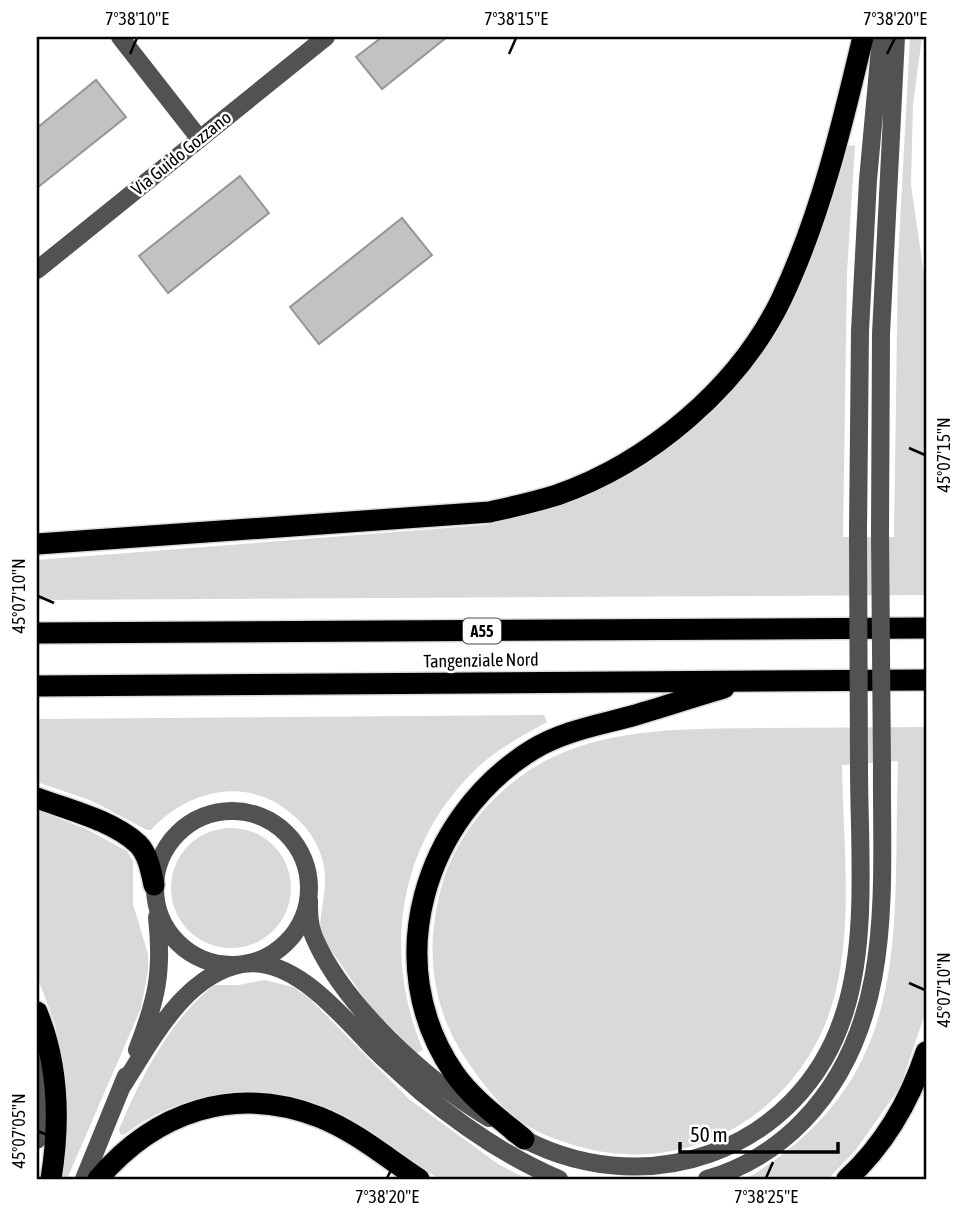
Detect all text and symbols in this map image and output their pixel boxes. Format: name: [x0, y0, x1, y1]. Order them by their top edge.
text: 7°38'10"E: [105, 8, 169, 29]
text: 7°38'15"E: [484, 8, 548, 29]
text: 7°38'20"E: [863, 8, 927, 29]
street label: Via Guido Gozzano: [127, 106, 235, 200]
text: 45°07'15"N: [933, 417, 954, 493]
text: 45°07'10"N: [8, 558, 29, 634]
road number: A55: [463, 618, 501, 644]
street label: Tangenziale Nord: [423, 648, 539, 672]
text: 45°07'10"N: [933, 952, 954, 1028]
text: 45°07'05"N: [8, 1093, 29, 1169]
scale bar: [680, 1111, 837, 1155]
text: 50 m: [690, 1122, 728, 1146]
text: 7°38'20"E: [355, 1186, 419, 1207]
text: 7°38'25"E: [734, 1186, 798, 1207]

